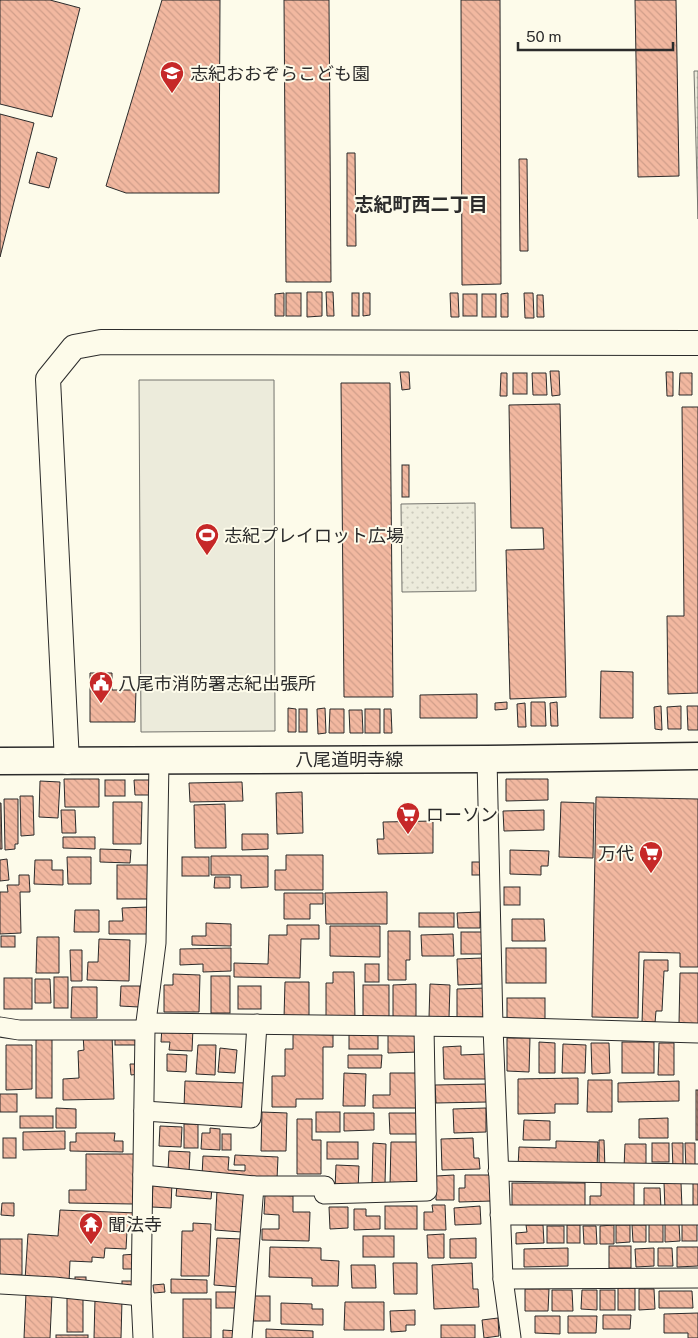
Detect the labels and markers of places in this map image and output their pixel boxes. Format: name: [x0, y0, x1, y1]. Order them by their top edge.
school or university icon: 志紀おおぞらこども園: [159, 60, 185, 94]
place label: 志紀おおぞらこども園: [190, 63, 370, 84]
sports icon: 志紀プレイロット広場: [194, 522, 220, 556]
place label: 志紀プレイロット広場: [224, 525, 404, 546]
public building icon: 八尾市消防署志紀出張所: [88, 670, 114, 704]
place label: 八尾市消防署志紀出張所: [118, 673, 316, 694]
supermarket icon: ローソン: [395, 801, 421, 835]
place label: ローソン: [426, 804, 498, 825]
supermarket icon: 万代: [638, 840, 664, 874]
place label: 万代: [598, 843, 634, 864]
temple icon: 聞法寺: [78, 1211, 104, 1245]
place label: 聞法寺: [108, 1214, 162, 1235]

